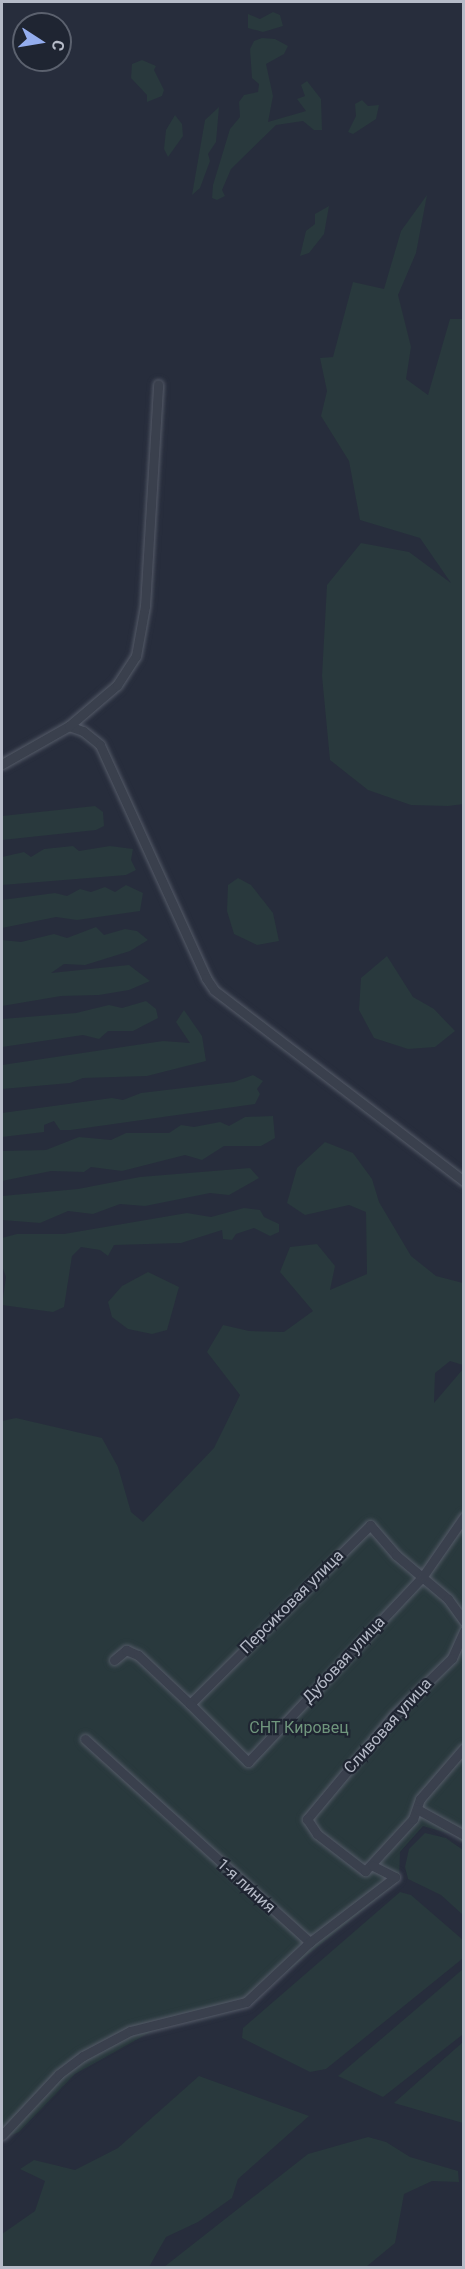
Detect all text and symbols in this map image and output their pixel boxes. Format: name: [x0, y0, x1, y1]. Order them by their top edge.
north arrow: [12, 12, 72, 72]
text: С: [48, 38, 69, 53]
street label: Персиковая улица: [236, 1546, 348, 1658]
street label: Дубовая улица: [299, 1612, 389, 1708]
street label: Сливовая улица: [340, 1674, 436, 1778]
park label: СНТ Кировец: [249, 1718, 349, 1738]
street label: 1-я линия: [213, 1855, 279, 1917]

